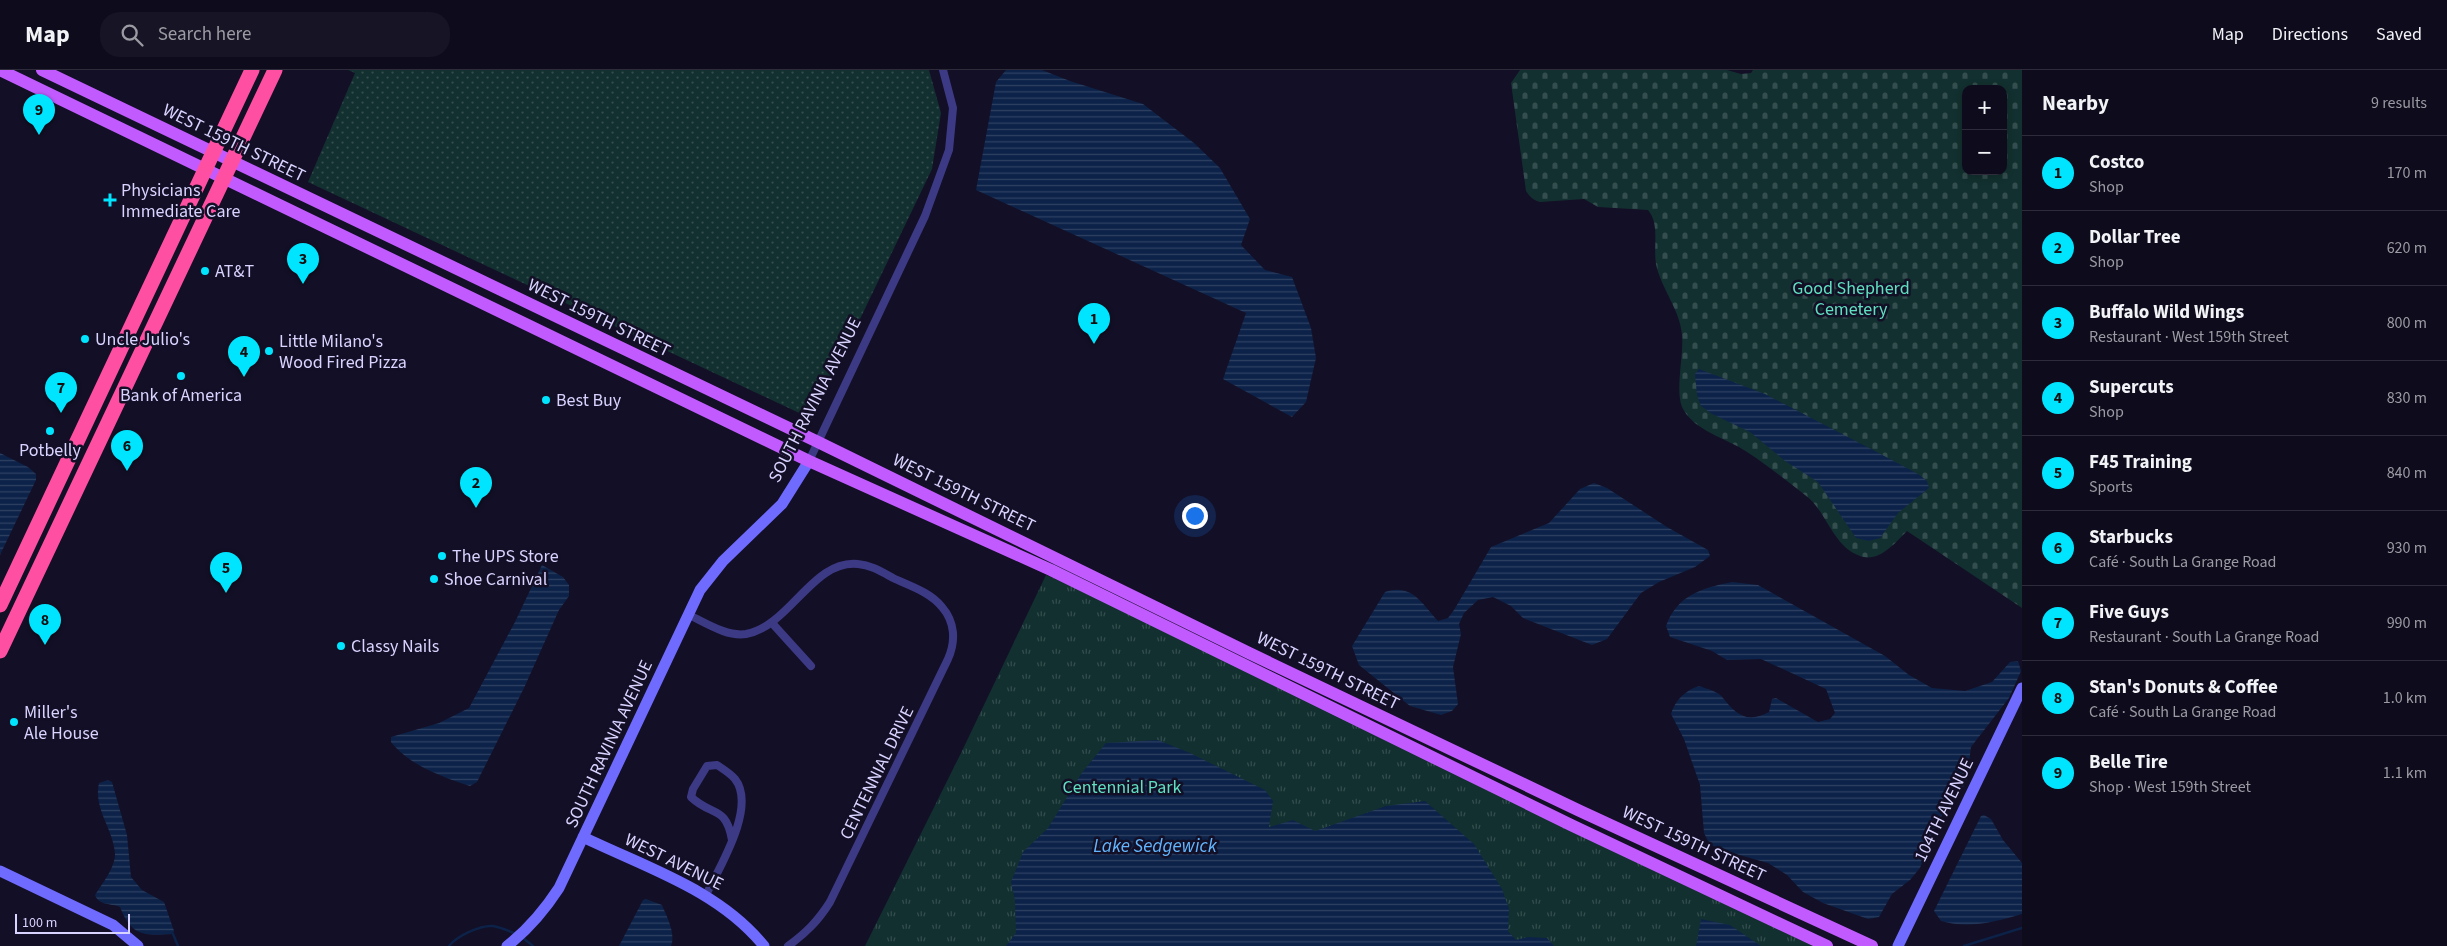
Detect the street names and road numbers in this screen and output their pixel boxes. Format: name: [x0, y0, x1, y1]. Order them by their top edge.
street label: WEST 159TH STREET: [159, 98, 310, 189]
street label: WEST 159TH STREET: [524, 273, 675, 364]
street label: SOUTH RAVINIA AVENUE: [762, 313, 868, 487]
street label: WEST 159TH STREET: [889, 448, 1040, 539]
street label: WEST 159TH STREET: [1253, 626, 1404, 717]
street label: SOUTH RAVINIA AVENUE: [559, 656, 659, 832]
street label: CENTENNIAL DRIVE: [834, 702, 920, 844]
street label: 104TH AVENUE: [1908, 754, 1980, 866]
street label: WEST 159TH STREET: [1618, 800, 1770, 888]
street label: WEST AVENUE: [620, 827, 728, 897]

